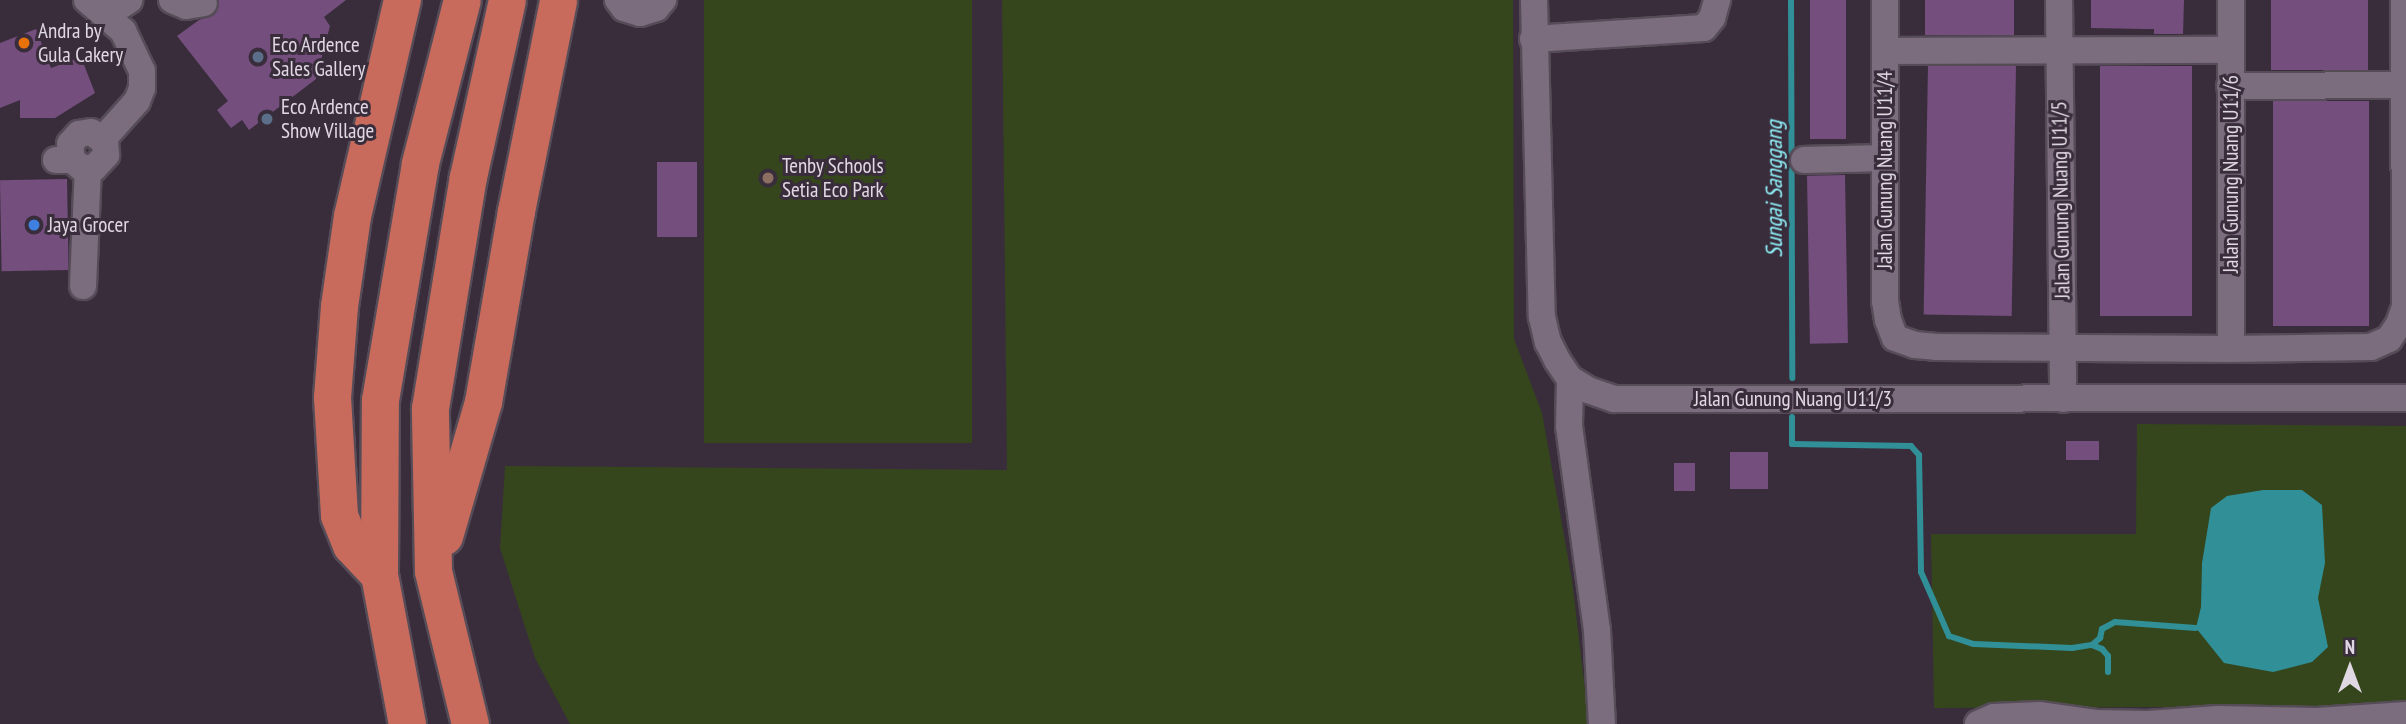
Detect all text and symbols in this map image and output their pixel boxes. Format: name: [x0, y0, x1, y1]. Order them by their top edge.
place label: Andra by Gula Cakery: [38, 18, 123, 68]
place label: Eco Ardence Sales Gallery: [272, 32, 365, 82]
marker: Andra by Gula Cakery: [16, 35, 32, 51]
marker: Eco Ardence Sales Gallery: [250, 49, 266, 65]
street label: Jalan Gunung Nuang U11/4: [1872, 71, 1898, 269]
street label: Jalan Gunung Nuang U11/6: [2218, 75, 2244, 273]
place label: Eco Ardence Show Village: [281, 94, 375, 144]
street label: Jalan Gunung Nuang U11/5: [2047, 101, 2075, 299]
marker: Eco Ardence Show Village: [259, 111, 275, 127]
water label: Sungai Sanggang: [1760, 120, 1788, 258]
place label: Tenby Schools Setia Eco Park: [782, 153, 884, 203]
marker: Tenby Schools Setia Eco Park: [760, 170, 776, 186]
place label: Jaya Grocer: [48, 212, 129, 238]
marker: Jaya Grocer: [26, 217, 42, 233]
street label: Jalan Gunung Nuang U11/3: [1694, 386, 1892, 412]
north arrow: [2315, 633, 2385, 703]
text: N: [2345, 635, 2355, 659]

